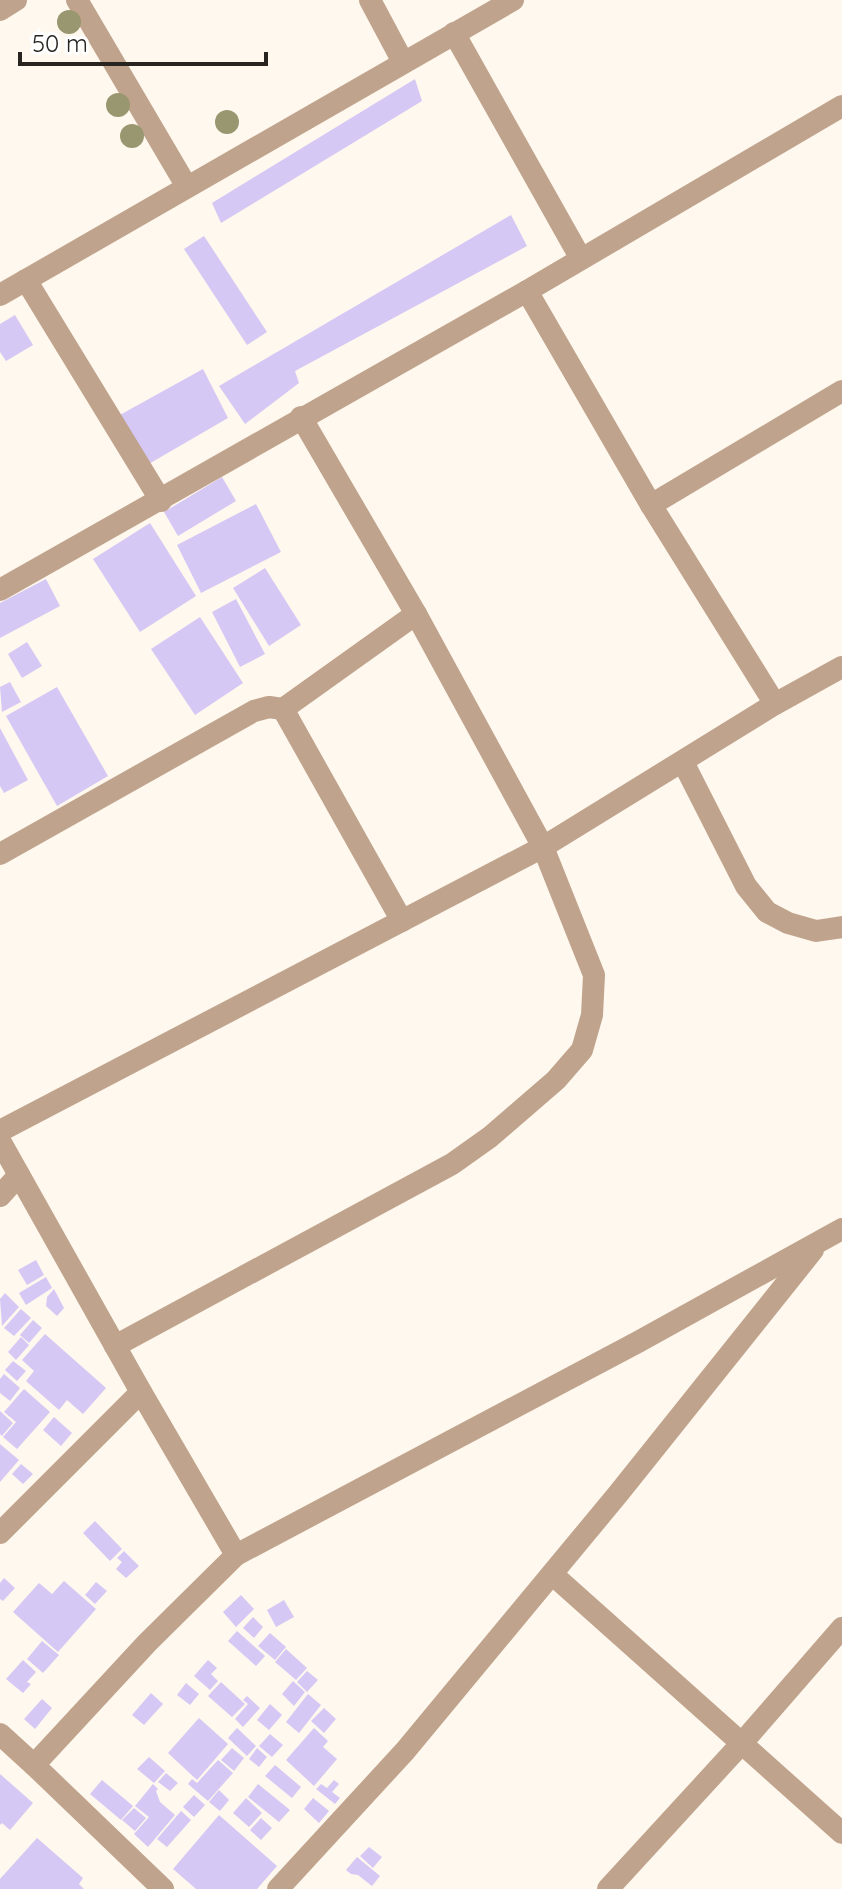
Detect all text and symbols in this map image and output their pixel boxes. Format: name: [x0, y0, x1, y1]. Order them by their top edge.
scale bar: [20, 16, 266, 66]
text: 50 m: [32, 28, 88, 58]

